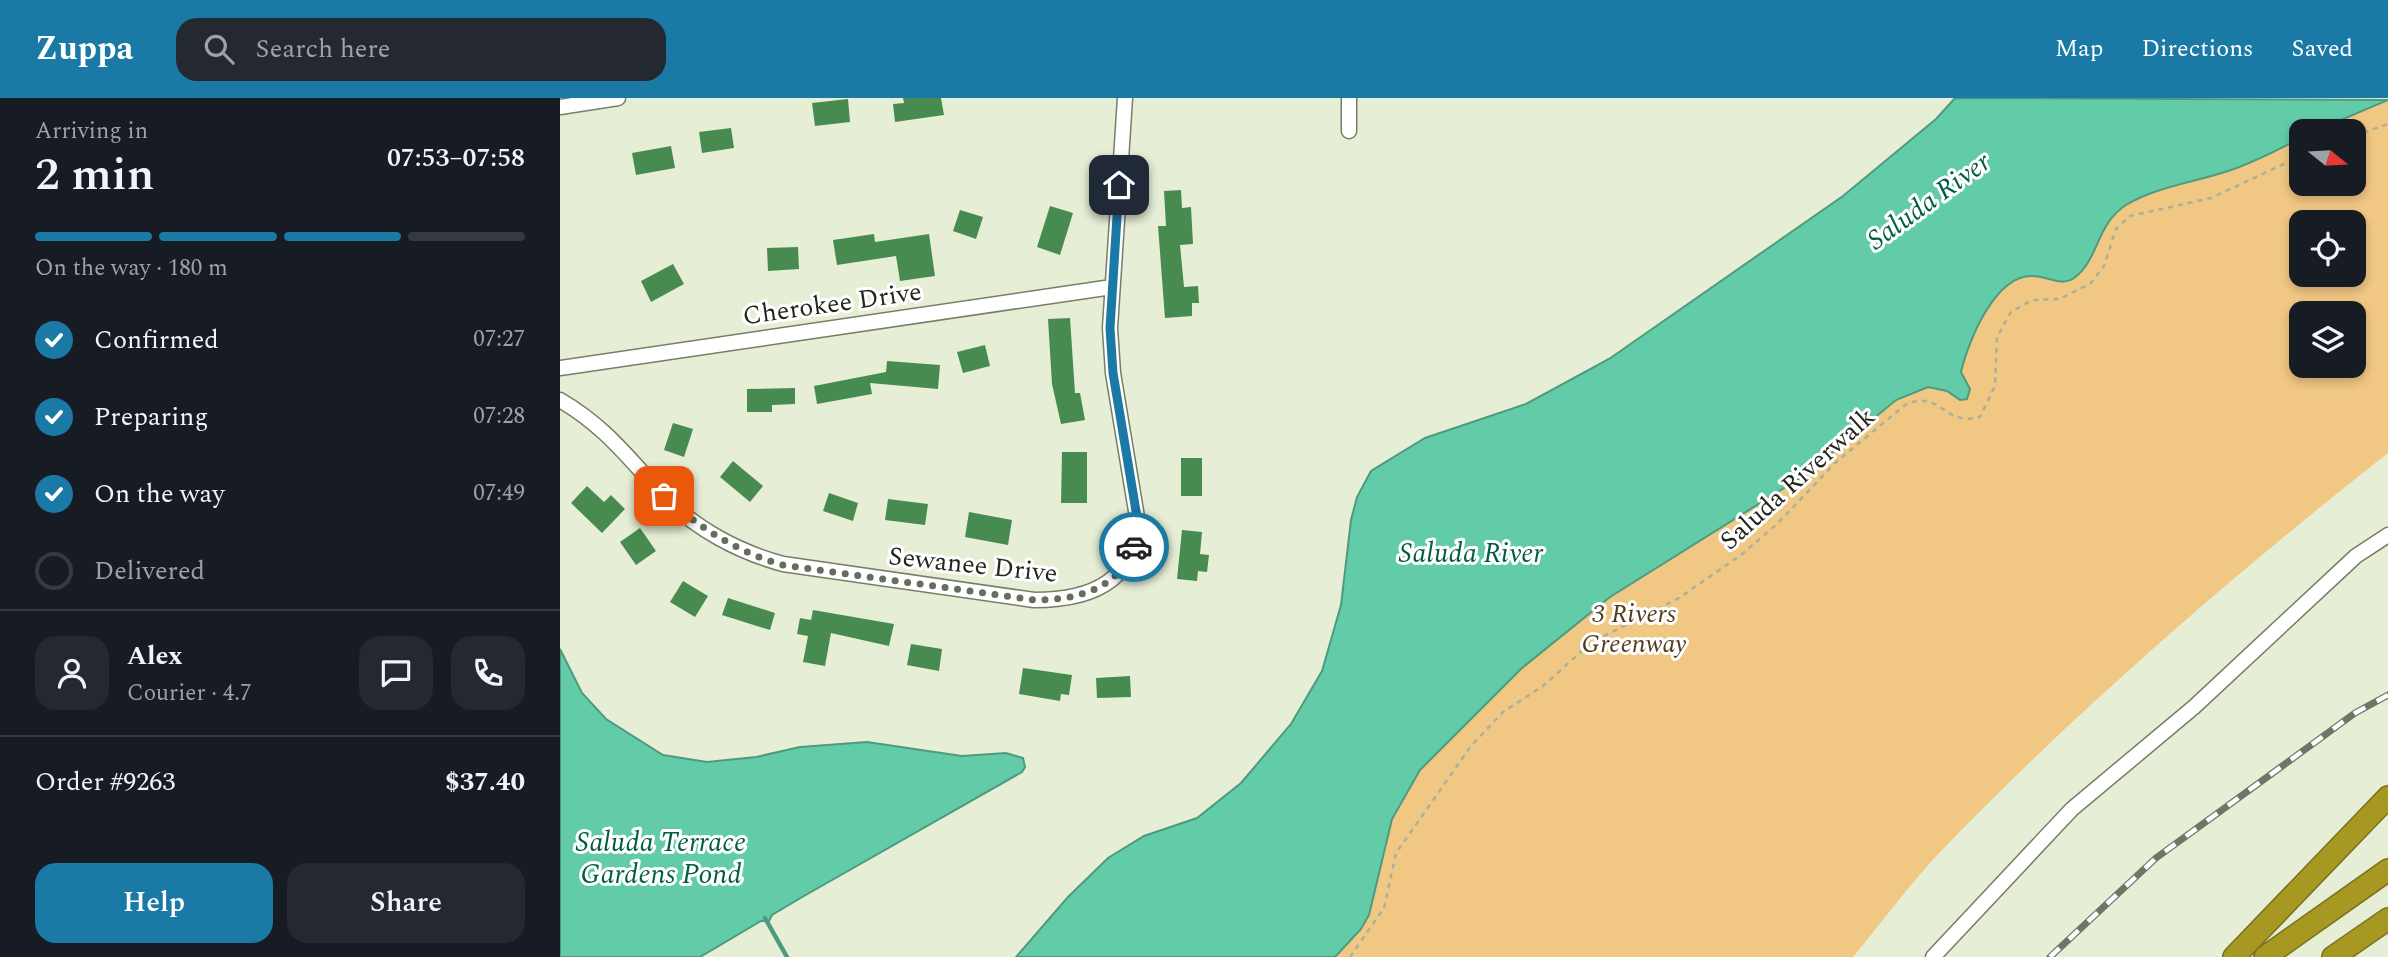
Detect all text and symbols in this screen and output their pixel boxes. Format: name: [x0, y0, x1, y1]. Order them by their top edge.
search box: [176, 18, 666, 81]
text: Zuppa: [35, 24, 134, 74]
text: Search here: [256, 29, 390, 69]
icon: search: [200, 30, 238, 68]
text: Map: [2055, 31, 2103, 67]
text: Directions: [2141, 31, 2253, 67]
text: Saved: [2291, 31, 2353, 67]
text: Arriving in: [35, 114, 148, 149]
north arrow: [2289, 119, 2366, 196]
map controls: [2289, 119, 2366, 378]
text: 07:53–07:58: [387, 138, 525, 178]
text: 2 min: [35, 140, 154, 210]
water label: Saluda River: [1858, 141, 2000, 261]
pin: [1089, 155, 1149, 215]
icon: home: [1100, 166, 1138, 204]
button: locate: [2289, 210, 2366, 287]
text: On the way · 180 m: [35, 251, 228, 286]
street label: Cherokee Drive: [740, 272, 924, 336]
button: layers: [2289, 301, 2366, 378]
text: Confirmed: [94, 320, 219, 360]
icon: check: [35, 321, 73, 359]
text: 07:27: [473, 322, 525, 357]
text: Preparing: [94, 397, 208, 437]
icon: check: [35, 398, 73, 436]
street label: Saluda Riverwalk: [1711, 398, 1885, 560]
text: 07:28: [473, 399, 525, 434]
pin: [634, 466, 694, 526]
text: On the way: [94, 474, 225, 514]
icon: check: [35, 475, 73, 513]
text: 07:49: [473, 476, 525, 511]
icon: bag: [645, 477, 683, 515]
courier: [1099, 512, 1169, 582]
icon: car: [1115, 528, 1153, 566]
water label: Saluda River: [1399, 532, 1543, 575]
street label: Sewanee Drive: [886, 536, 1059, 594]
text: Delivered: [94, 551, 205, 591]
park label: 3 Rivers Greenway: [1582, 594, 1687, 664]
button: person: [35, 636, 109, 710]
text: Alex: [127, 636, 182, 676]
button: chat: [359, 636, 433, 710]
button: phone: [451, 636, 525, 710]
text: Courier · 4.7: [127, 676, 252, 711]
text: Order #9263: [35, 762, 175, 802]
text: $37.40: [445, 762, 525, 802]
water label: Saluda Terrace Gardens Pond: [576, 821, 746, 896]
button: Help: [35, 863, 273, 943]
button: Share: [287, 863, 525, 943]

